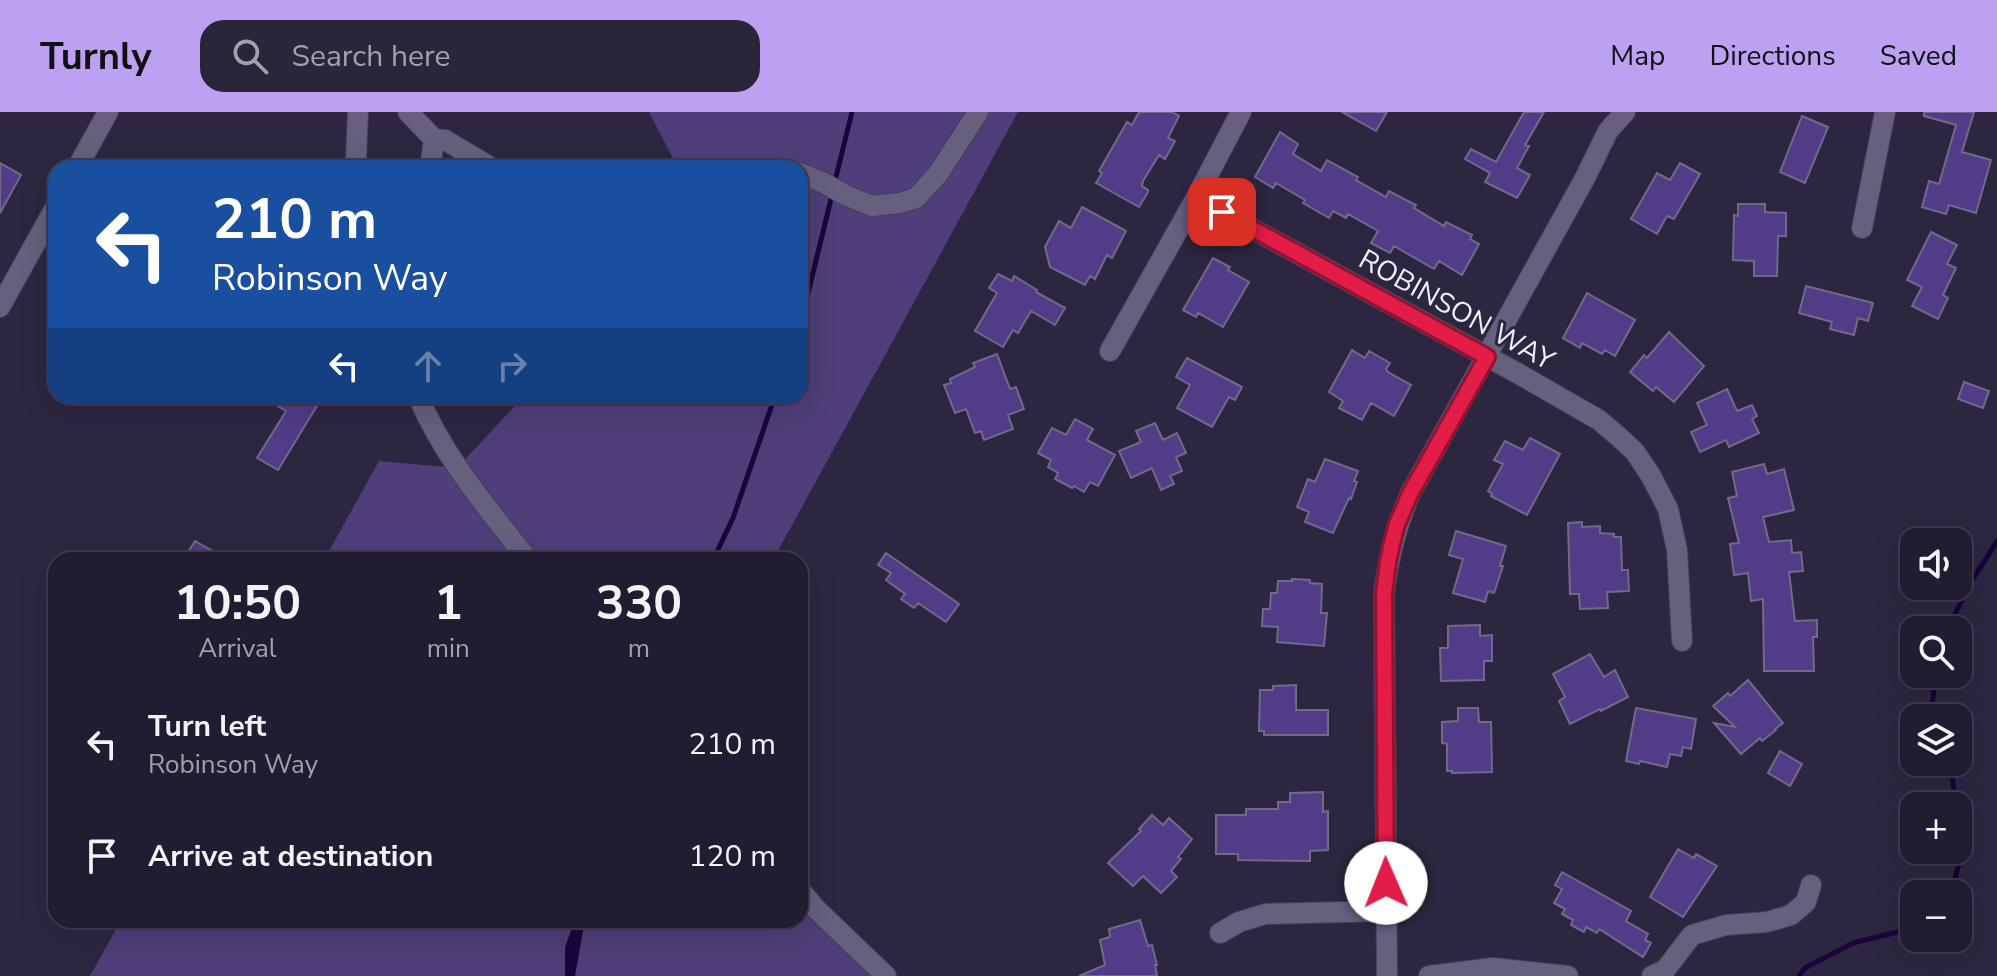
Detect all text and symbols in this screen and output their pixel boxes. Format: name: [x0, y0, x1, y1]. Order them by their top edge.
search box: [200, 20, 760, 92]
text: Turnly: [40, 31, 152, 82]
icon: search: [228, 34, 272, 78]
text: Search here: [292, 36, 451, 77]
text: Map: [1610, 37, 1665, 75]
text: Directions: [1709, 37, 1836, 75]
text: Saved: [1880, 37, 1957, 75]
pin: [1188, 178, 1256, 246]
text: 210 m: [212, 181, 377, 258]
icon: arrive: [1200, 190, 1244, 234]
icon: left: [80, 192, 184, 296]
street label: ROBINSON WAY: [1352, 240, 1562, 380]
text: Robinson Way: [212, 254, 448, 303]
icon: left: [322, 344, 366, 388]
icon: ahead: [406, 344, 450, 388]
icon: right: [490, 344, 534, 388]
map controls: [1900, 528, 1972, 952]
button: sound: [1900, 528, 1972, 600]
text: 10:50: [174, 570, 301, 636]
text: 1: [434, 570, 463, 636]
text: 330: [596, 570, 682, 636]
button: search: [1900, 616, 1972, 688]
text: Arrival: [198, 631, 277, 666]
text: min: [427, 631, 470, 666]
text: m: [628, 631, 650, 666]
button: layers: [1900, 704, 1972, 776]
text: Turn left: [148, 706, 266, 747]
icon: left: [80, 722, 124, 766]
text: 210 m: [689, 724, 776, 765]
text: Robinson Way: [148, 747, 318, 782]
button: +: [1900, 792, 1972, 864]
icon: arrive: [80, 834, 124, 878]
text: Arrive at destination: [148, 836, 433, 877]
text: 120 m: [689, 836, 776, 877]
position arrow: [1344, 841, 1428, 925]
button: −: [1900, 880, 1972, 952]

